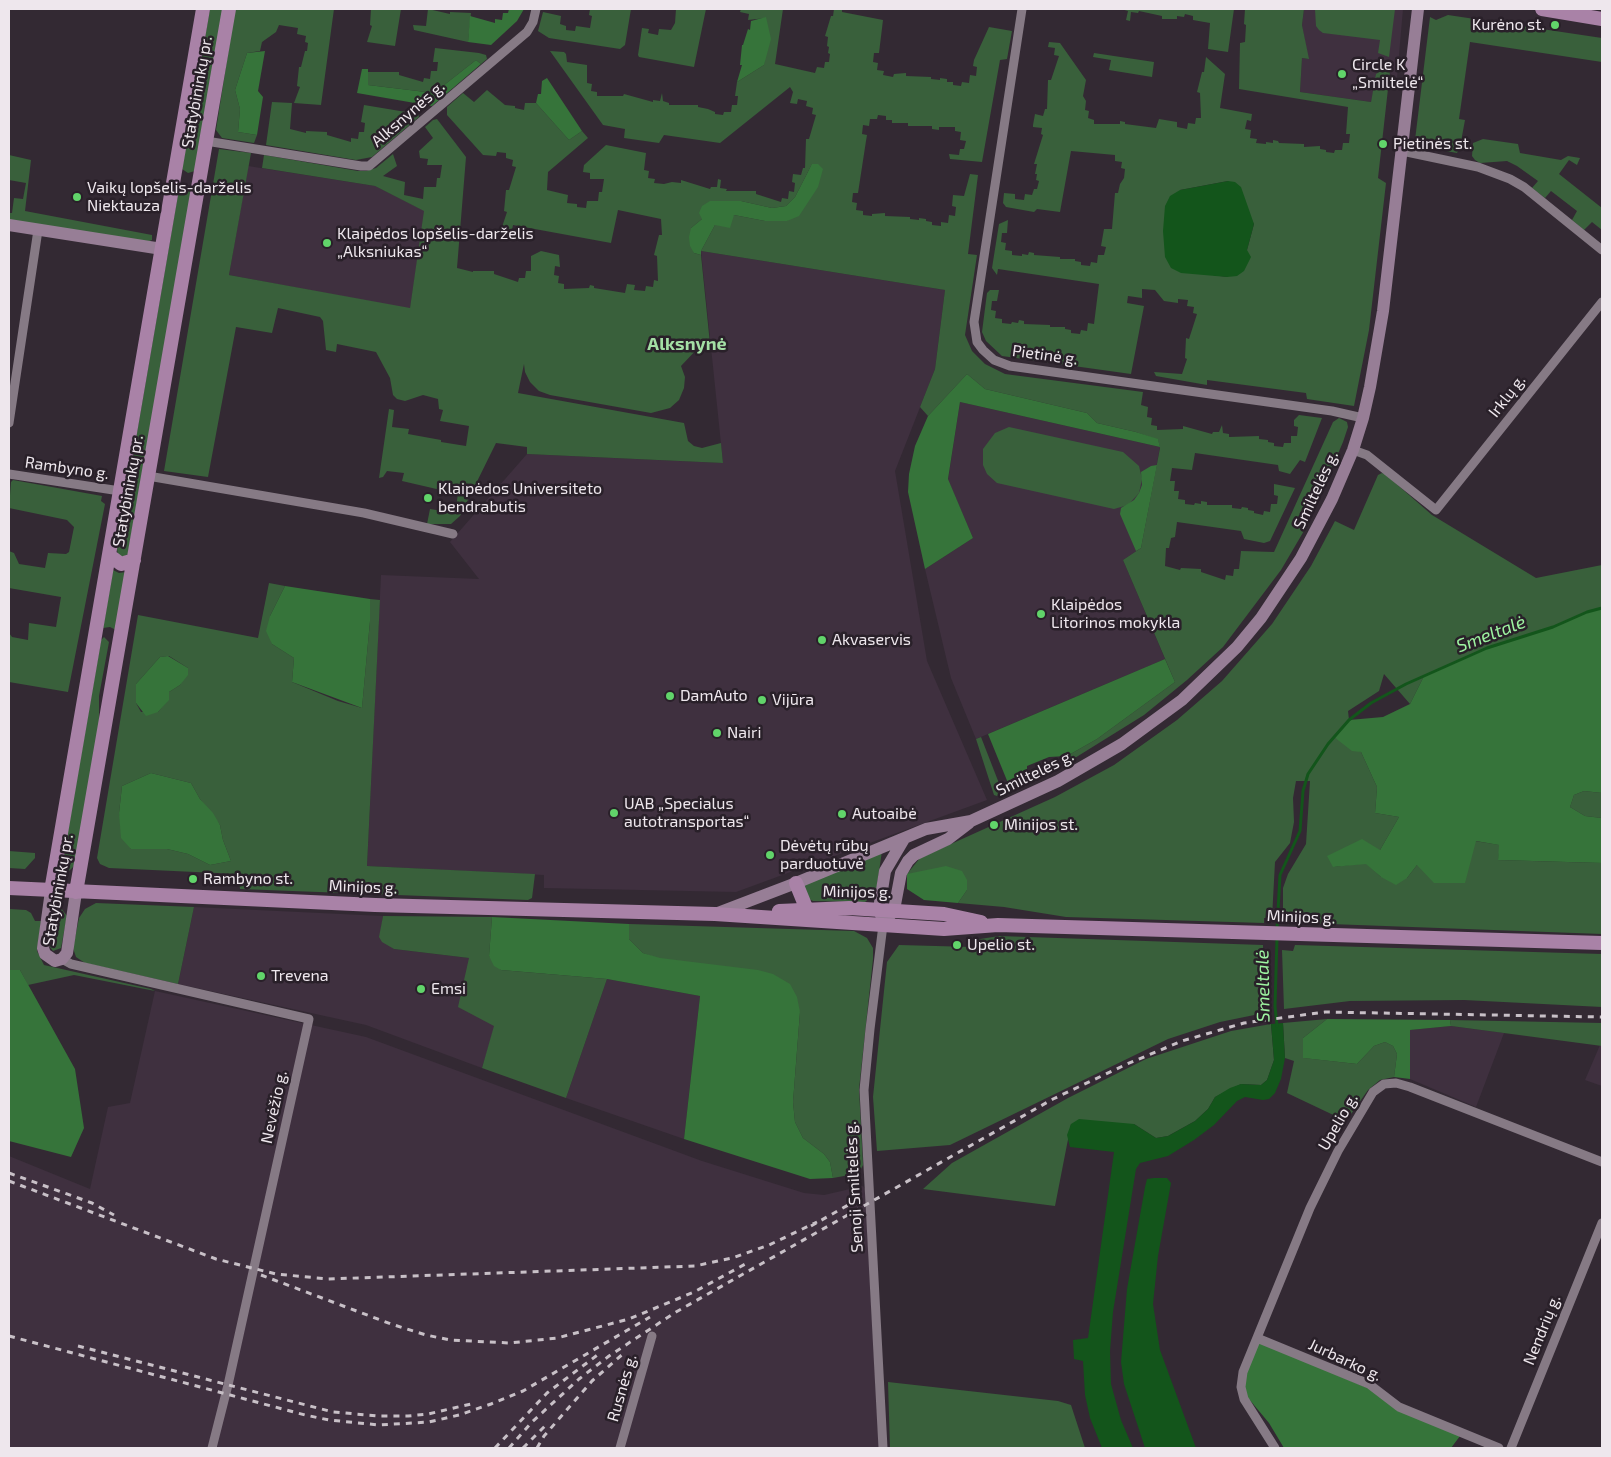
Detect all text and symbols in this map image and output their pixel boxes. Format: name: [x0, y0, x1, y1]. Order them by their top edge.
place label: Kurėno st.: [1472, 15, 1545, 35]
marker: Kurėno st.: [1549, 19, 1561, 31]
street label: Statybininkų pr.: [178, 35, 216, 149]
place label: Circle K „Smiltelė“: [1352, 55, 1423, 93]
marker: Circle K „Smiltelė“: [1336, 68, 1348, 80]
street label: Alksnynės g.: [367, 77, 449, 151]
place label: Pietinės st.: [1393, 134, 1473, 154]
marker: Pietinės st.: [1377, 138, 1389, 150]
place label: Vaikų lopšelis-darželis Niektauza: [87, 178, 252, 216]
marker: Vaikų lopšelis-darželis Niektauza: [71, 191, 83, 203]
place label: Klaipėdos lopšelis-darželis „Alksniukas“: [337, 224, 534, 262]
marker: Klaipėdos lopšelis-darželis „Alksniukas“: [321, 237, 333, 249]
district label: Alksnynė: [647, 333, 727, 355]
street label: Pietinė g.: [1011, 341, 1079, 369]
street label: Irklų g.: [1484, 371, 1530, 421]
street label: Statybininkų pr.: [109, 434, 147, 548]
street label: Smiltelės g.: [1290, 448, 1342, 532]
street label: Rambyno g.: [24, 453, 110, 483]
place label: Klaipėdos Universiteto bendrabutis: [438, 479, 602, 517]
marker: Klaipėdos Universiteto bendrabutis: [422, 492, 434, 504]
place label: Klaipėdos Litorinos mokykla: [1051, 595, 1180, 633]
marker: Klaipėdos Litorinos mokykla: [1035, 608, 1047, 620]
water label: Smeltalė: [1453, 611, 1529, 657]
place label: Akvaservis: [832, 630, 911, 650]
marker: Akvaservis: [816, 634, 828, 646]
place label: DamAuto: [680, 686, 748, 706]
marker: DamAuto: [664, 690, 676, 702]
place label: Vijūra: [772, 690, 814, 710]
marker: Vijūra: [756, 694, 768, 706]
place label: Nairi: [727, 723, 761, 743]
marker: Nairi: [711, 727, 723, 739]
street label: Smiltelės g.: [993, 746, 1077, 800]
place label: UAB „Specialus autotransportas“: [624, 794, 749, 832]
place label: Autoaibė: [852, 804, 917, 824]
marker: UAB „Specialus autotransportas“: [608, 807, 620, 819]
marker: Autoaibė: [836, 808, 848, 820]
place label: Minijos st.: [1004, 815, 1078, 835]
marker: Minijos st.: [988, 819, 1000, 831]
street label: Statybininkų pr.: [39, 833, 77, 947]
place label: Dėvėtų rūbų parduotuvė: [780, 836, 869, 874]
marker: Dėvėtų rūbų parduotuvė: [764, 849, 776, 861]
place label: Rambyno st.: [203, 869, 293, 889]
marker: Rambyno st.: [187, 873, 199, 885]
street label: Minijos g.: [328, 876, 398, 898]
street label: Minijos g.: [823, 882, 891, 902]
street label: Minijos g.: [1266, 906, 1336, 928]
place label: Upelio st.: [967, 935, 1035, 955]
marker: Upelio st.: [951, 939, 963, 951]
water label: Smeltalė: [1252, 950, 1274, 1022]
place label: Trevena: [271, 966, 329, 986]
marker: Trevena: [255, 970, 267, 982]
place label: Emsi: [431, 979, 466, 999]
marker: Emsi: [415, 983, 427, 995]
street label: Nevėžio g.: [257, 1069, 291, 1145]
street label: Upelio g.: [1314, 1090, 1362, 1154]
street label: Senoji Smiltelės g.: [841, 1121, 867, 1253]
street label: Nendrių g.: [1519, 1292, 1565, 1368]
street label: Jurbarko g.: [1305, 1335, 1385, 1385]
street label: Rusnės g.: [603, 1352, 641, 1424]

